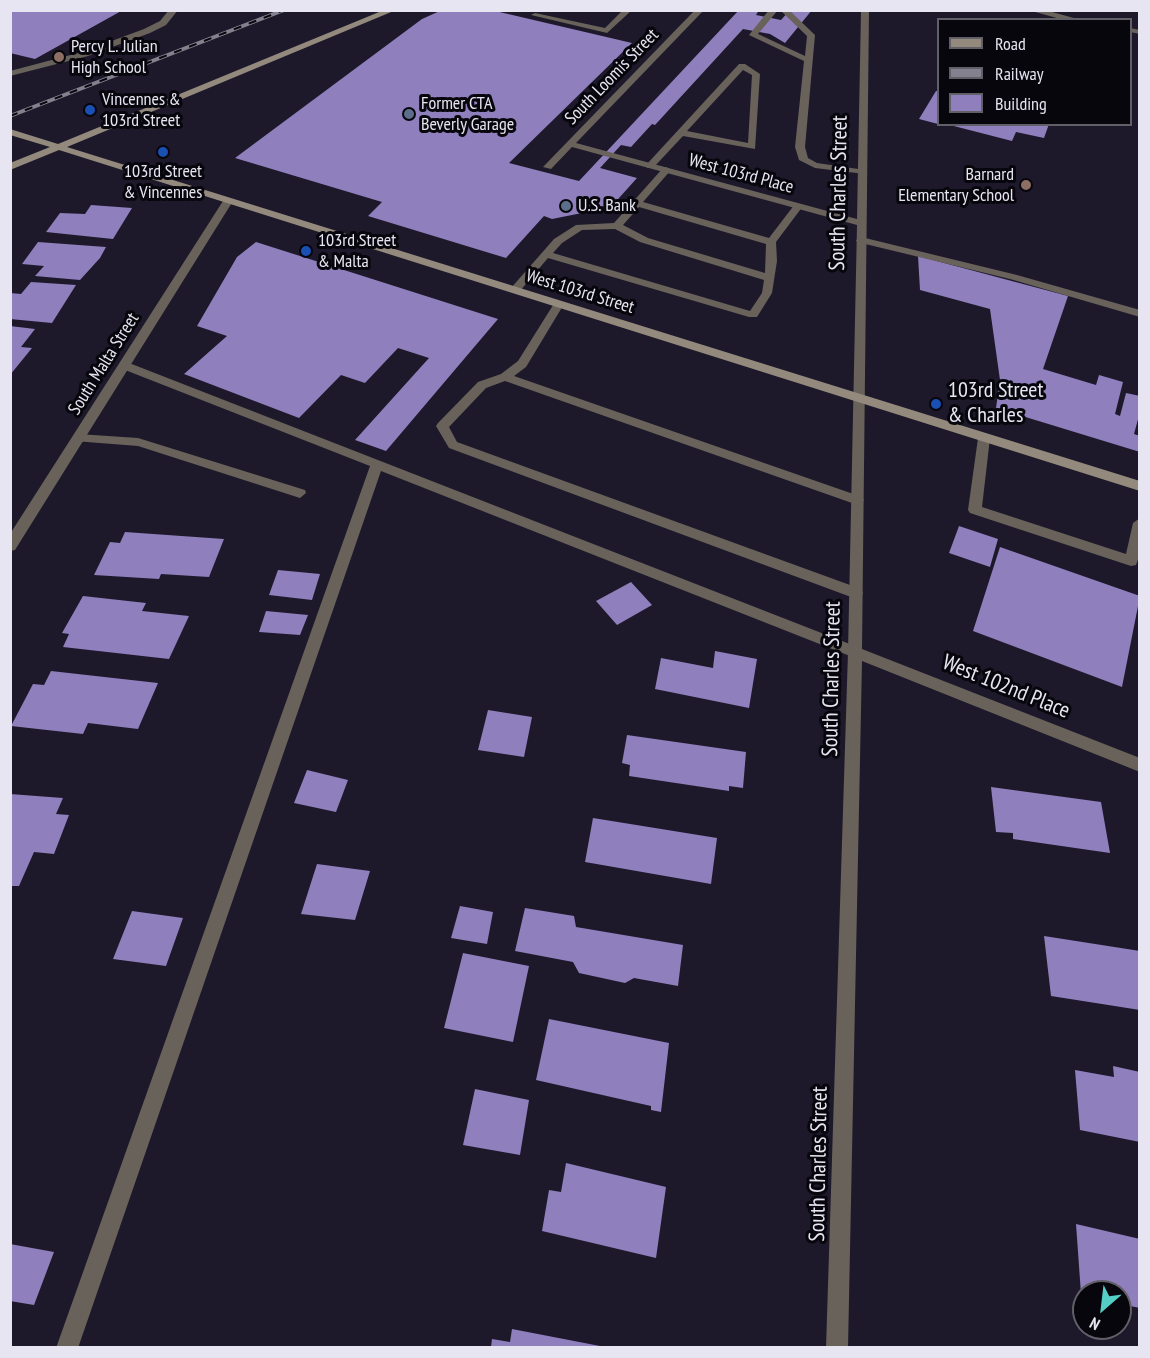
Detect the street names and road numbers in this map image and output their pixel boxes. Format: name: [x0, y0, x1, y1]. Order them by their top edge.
street label: South Loomis Street: [561, 25, 663, 129]
street label: South Charles Street: [824, 115, 854, 271]
street label: West 103rd Place: [686, 150, 796, 198]
street label: West 103rd Street: [523, 265, 637, 319]
street label: South Malta Street: [64, 309, 144, 419]
street label: South Charles Street: [817, 601, 847, 757]
street label: West 102nd Place: [938, 649, 1074, 725]
street label: South Charles Street: [804, 1086, 834, 1242]

